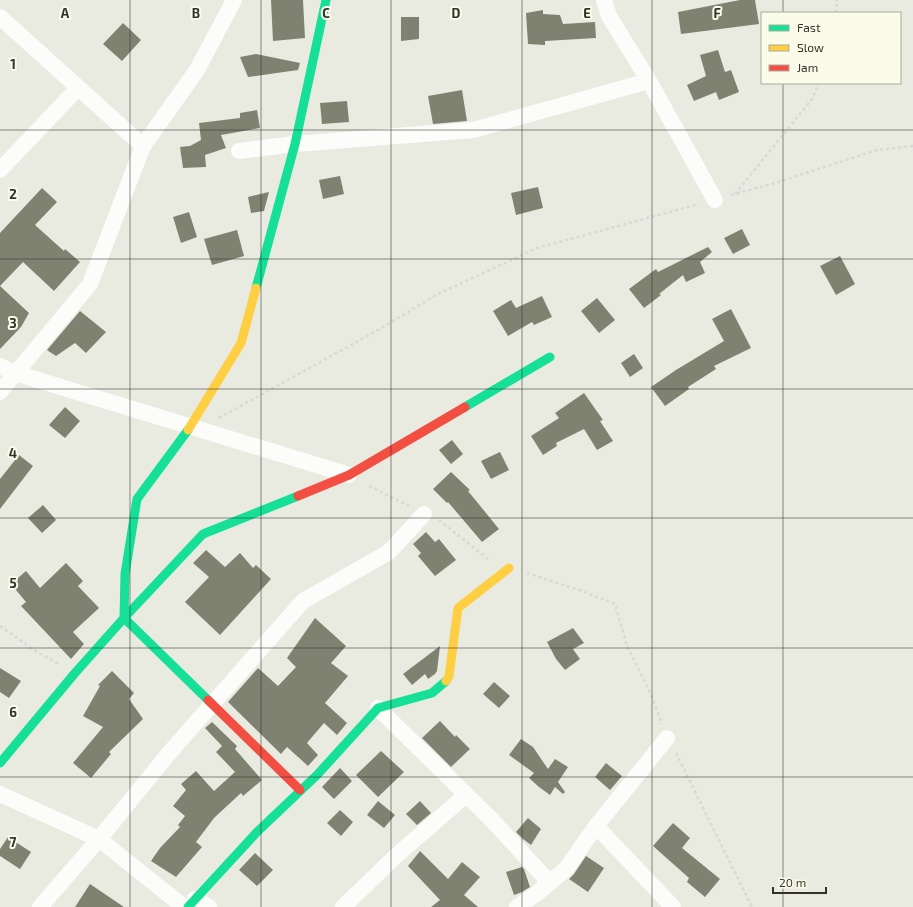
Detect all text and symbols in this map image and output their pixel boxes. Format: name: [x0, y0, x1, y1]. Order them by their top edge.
text: A: [61, 5, 70, 21]
text: B: [192, 5, 200, 21]
text: C: [322, 5, 330, 21]
text: D: [452, 5, 461, 21]
text: E: [583, 5, 591, 21]
text: F: [713, 5, 721, 21]
legend: [761, 12, 901, 84]
text: Fast: [797, 20, 821, 34]
text: Slow: [797, 40, 824, 54]
text: 1: [10, 56, 16, 72]
text: Jam: [797, 60, 818, 74]
text: 2: [9, 186, 17, 202]
text: 3: [9, 315, 17, 331]
text: 4: [9, 445, 17, 461]
text: 5: [9, 575, 17, 591]
text: 6: [9, 704, 17, 720]
text: 7: [10, 834, 17, 850]
scale bar: [773, 869, 826, 895]
text: 20 m: [779, 875, 806, 889]

